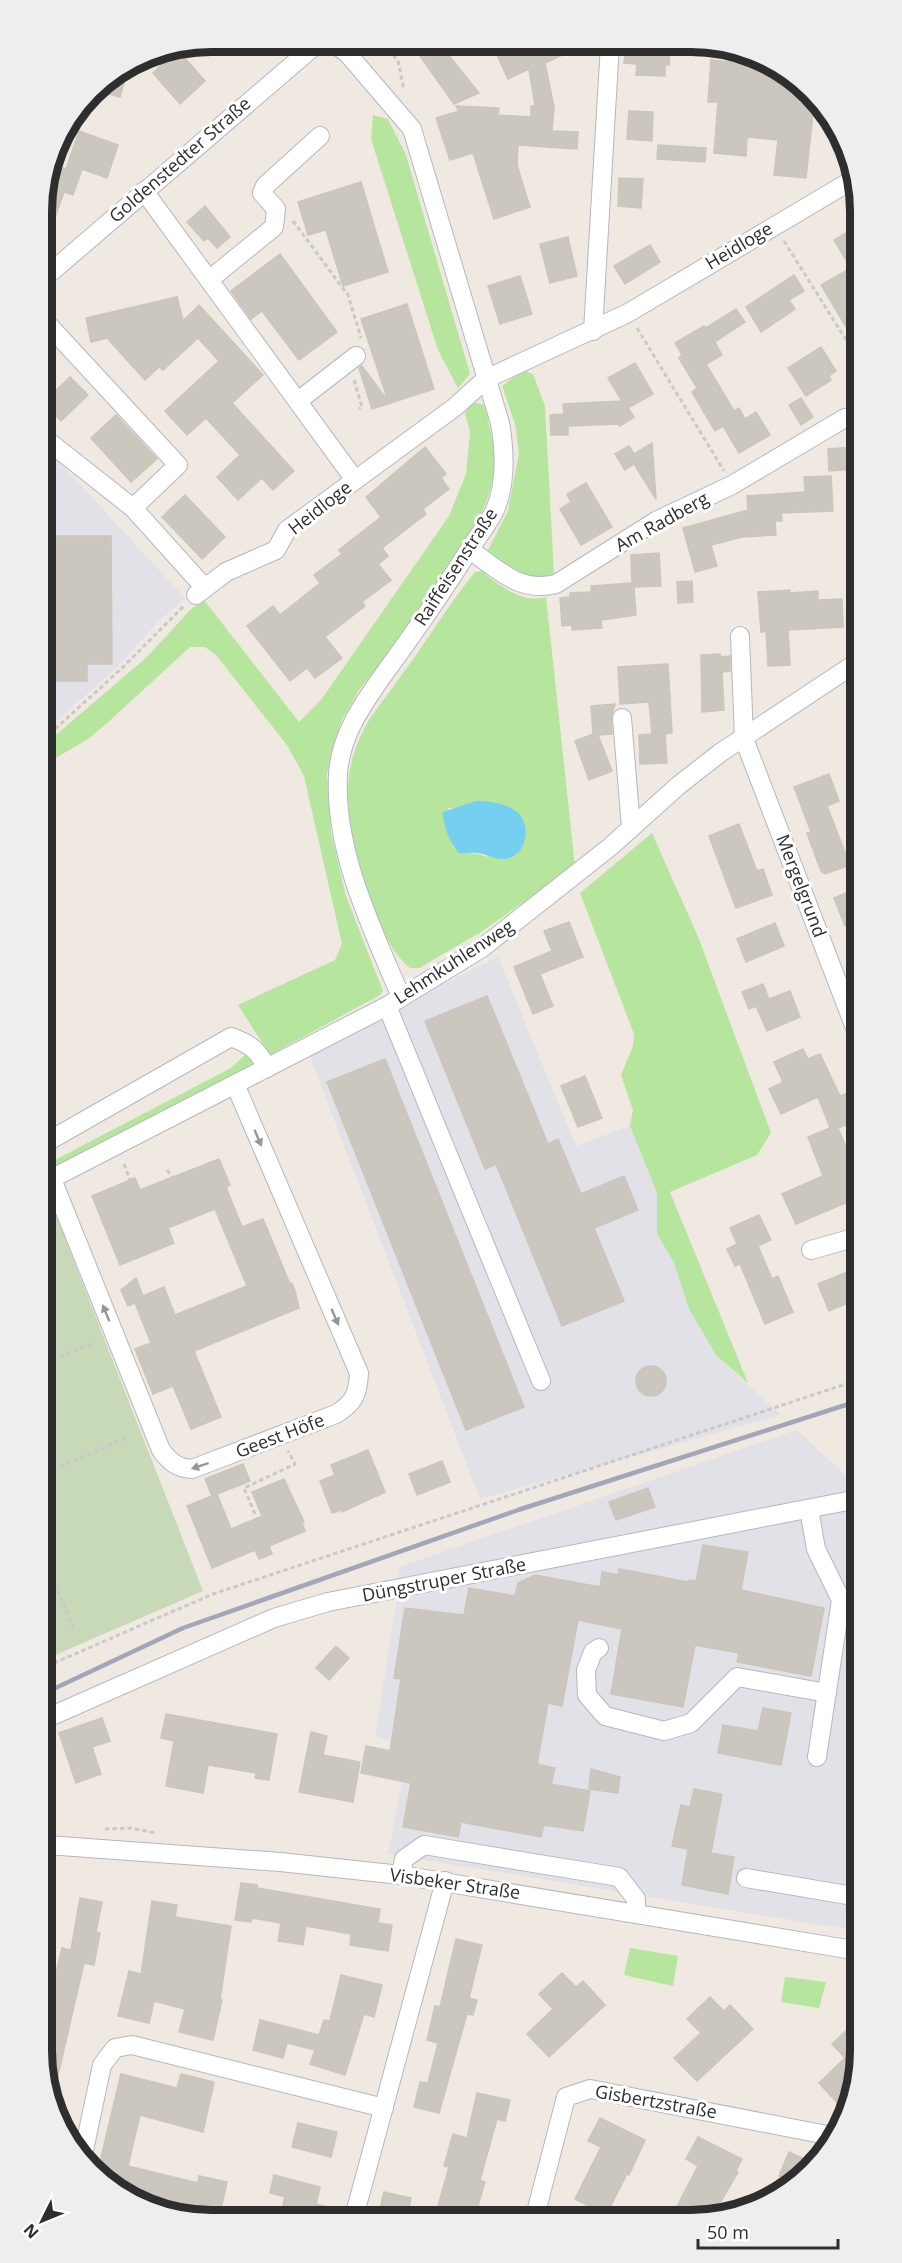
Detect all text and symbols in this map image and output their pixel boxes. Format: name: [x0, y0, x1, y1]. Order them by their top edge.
street label: Goldenstedter Straße: [103, 91, 255, 227]
street label: Heidloge: [701, 216, 776, 275]
street label: Heidloge: [283, 475, 356, 540]
street label: Am Radberg: [611, 486, 713, 557]
street label: Raiffeisenstraße: [408, 503, 502, 630]
street label: Mergelgrund: [771, 831, 833, 941]
street label: Lehmkuhlenweg: [389, 913, 518, 1009]
one-way arrow: [253, 1129, 263, 1147]
one-way arrow: [101, 1303, 111, 1321]
one-way arrow: [331, 1308, 340, 1326]
street label: Geest Höfe: [232, 1407, 327, 1463]
one-way arrow: [190, 1462, 208, 1471]
street label: Düngstruper Straße: [360, 1551, 528, 1607]
street label: Visbeker Straße: [388, 1862, 522, 1904]
street label: Gisbertzstraße: [593, 2078, 719, 2124]
north arrow: [12, 2191, 72, 2251]
scale bar: [698, 2212, 838, 2250]
text: N: [19, 2219, 44, 2243]
text: 50 m: [707, 2220, 749, 2244]

